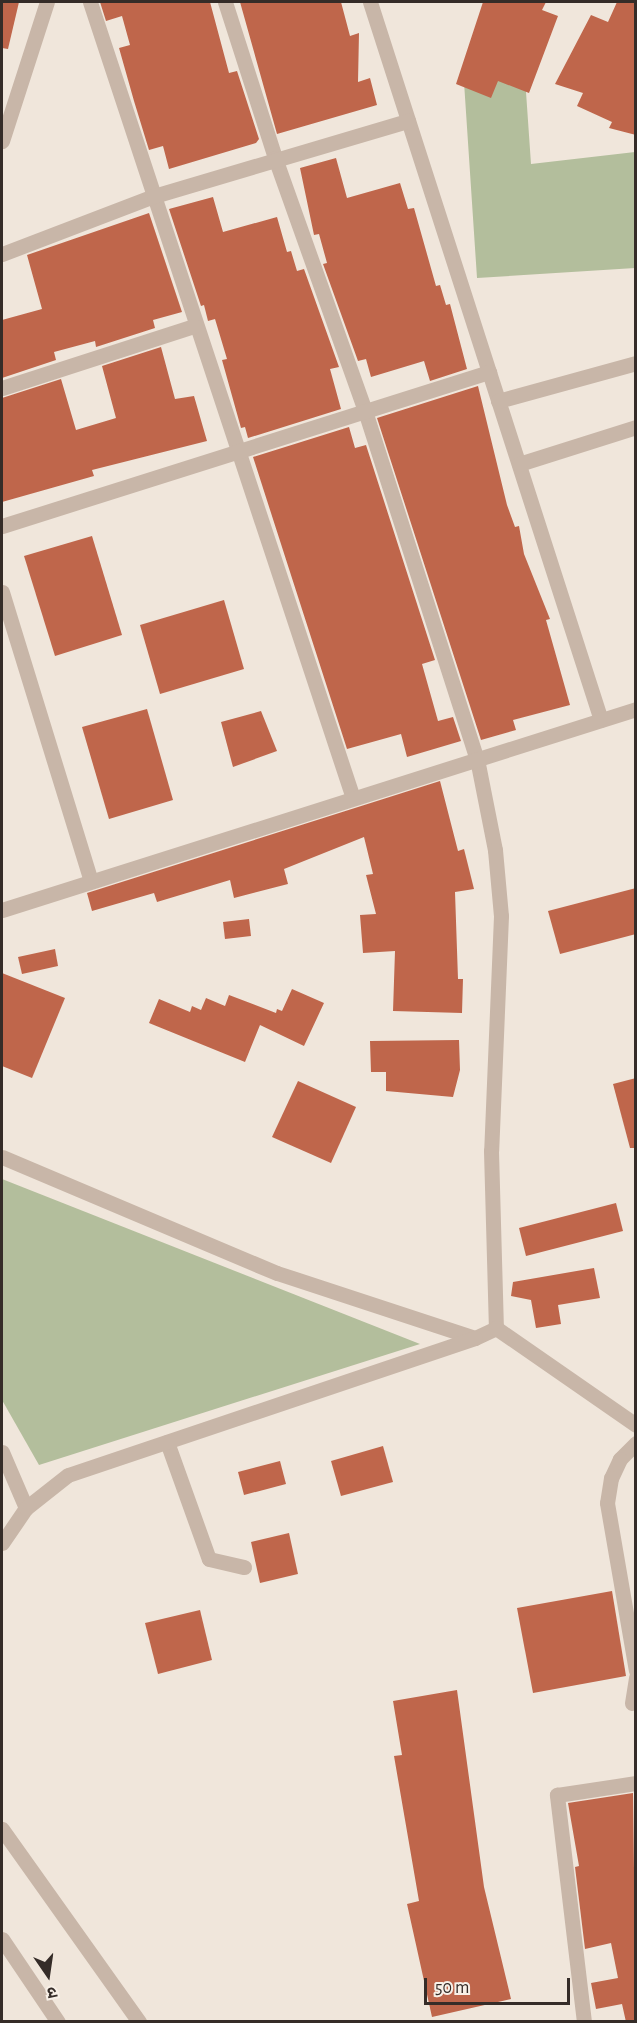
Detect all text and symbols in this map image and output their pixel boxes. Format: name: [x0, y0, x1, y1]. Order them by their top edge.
north arrow: [18, 1945, 78, 2005]
scale bar: [427, 1966, 572, 2004]
text: 50 m: [435, 1979, 469, 1997]
text: उ: [46, 1984, 58, 2001]

